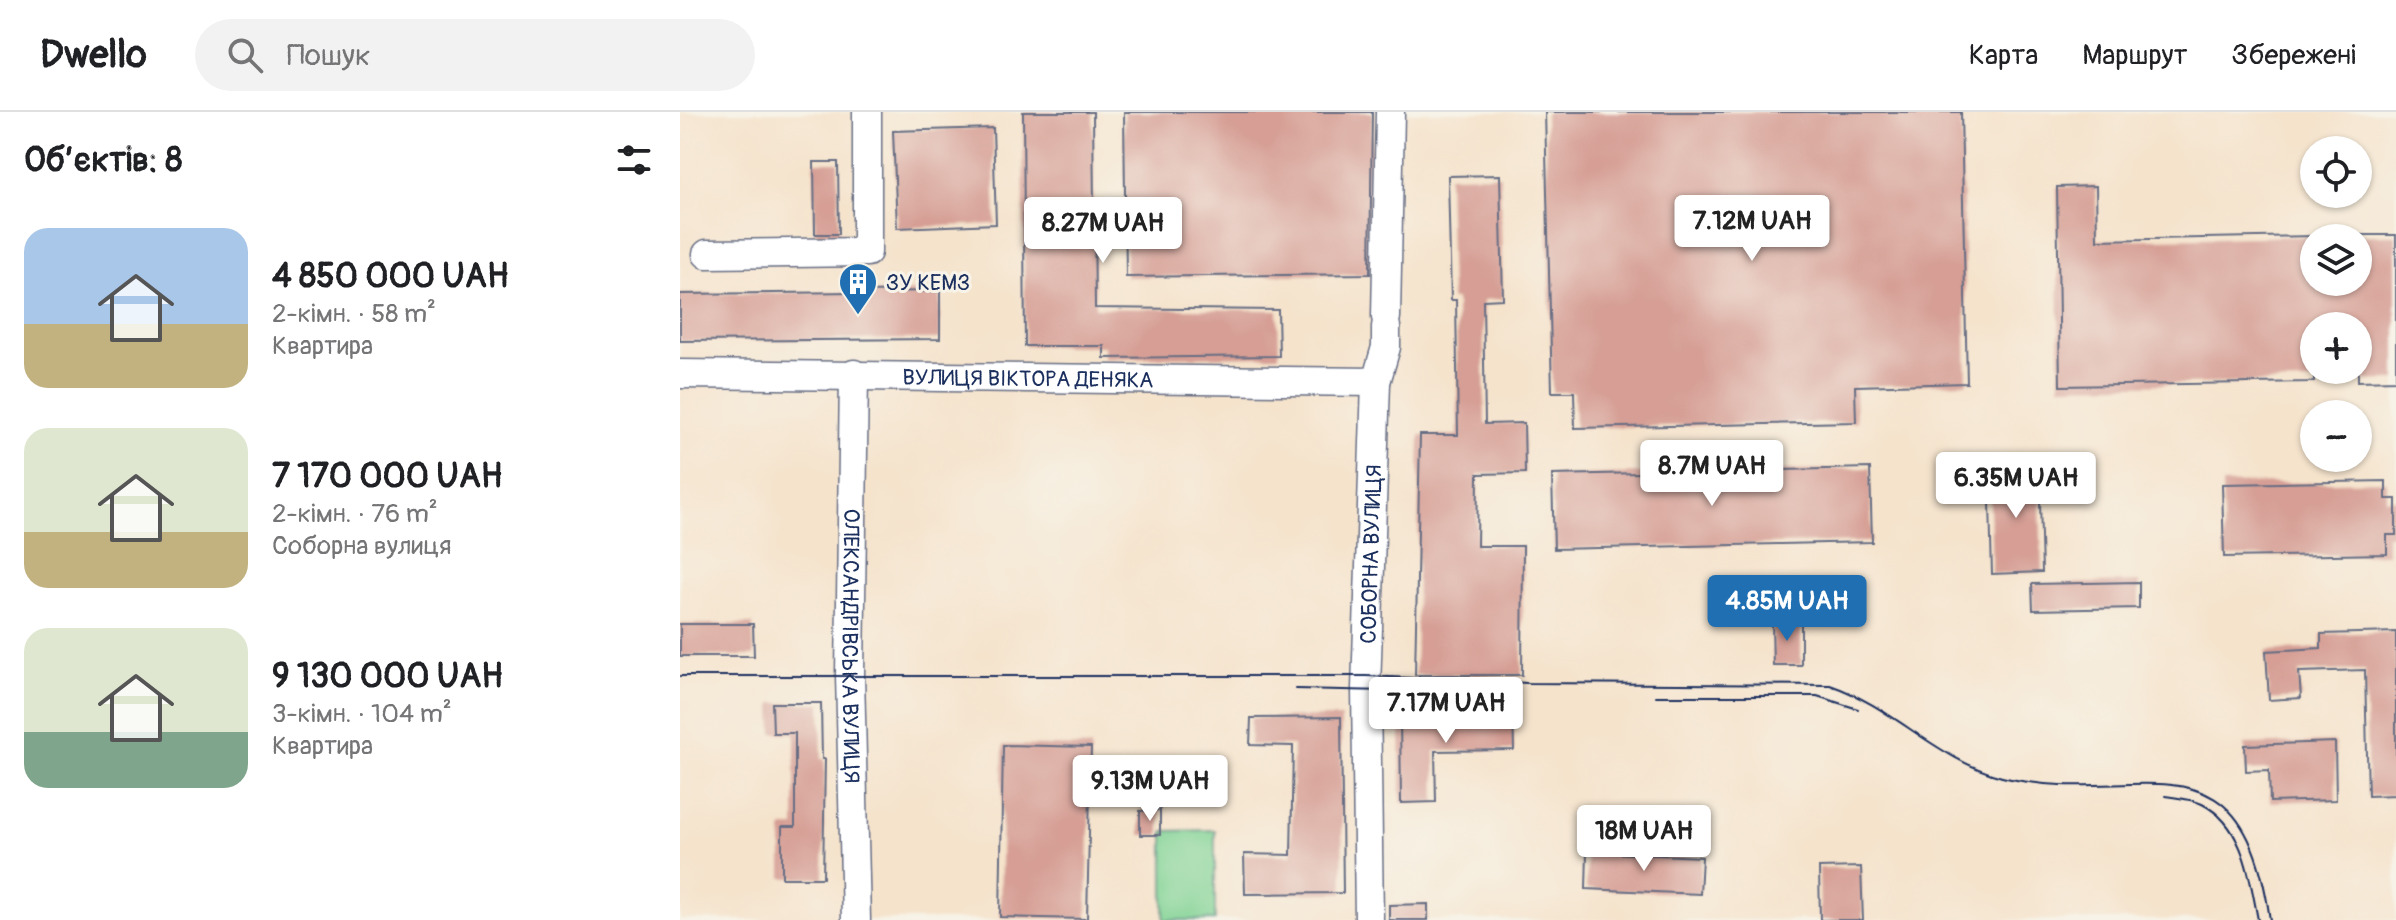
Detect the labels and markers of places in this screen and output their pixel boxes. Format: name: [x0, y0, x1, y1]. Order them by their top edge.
pin: 7.12M UAH: [1660, 195, 1844, 263]
pin: 8.27M UAH: [1011, 197, 1195, 265]
building icon: ЗУ КЕМЗ: [837, 261, 879, 316]
place label: ЗУ КЕМЗ: [886, 269, 970, 297]
pin: 8.7M UAH: [1629, 440, 1795, 508]
pin: 6.35M UAH: [1924, 452, 2108, 520]
pin: 4.85M UAH: [1695, 575, 1879, 643]
pin: 7.17M UAH: [1354, 677, 1538, 745]
pin: 9.13M UAH: [1058, 755, 1242, 823]
pin: 18M UAH: [1570, 805, 1718, 873]

